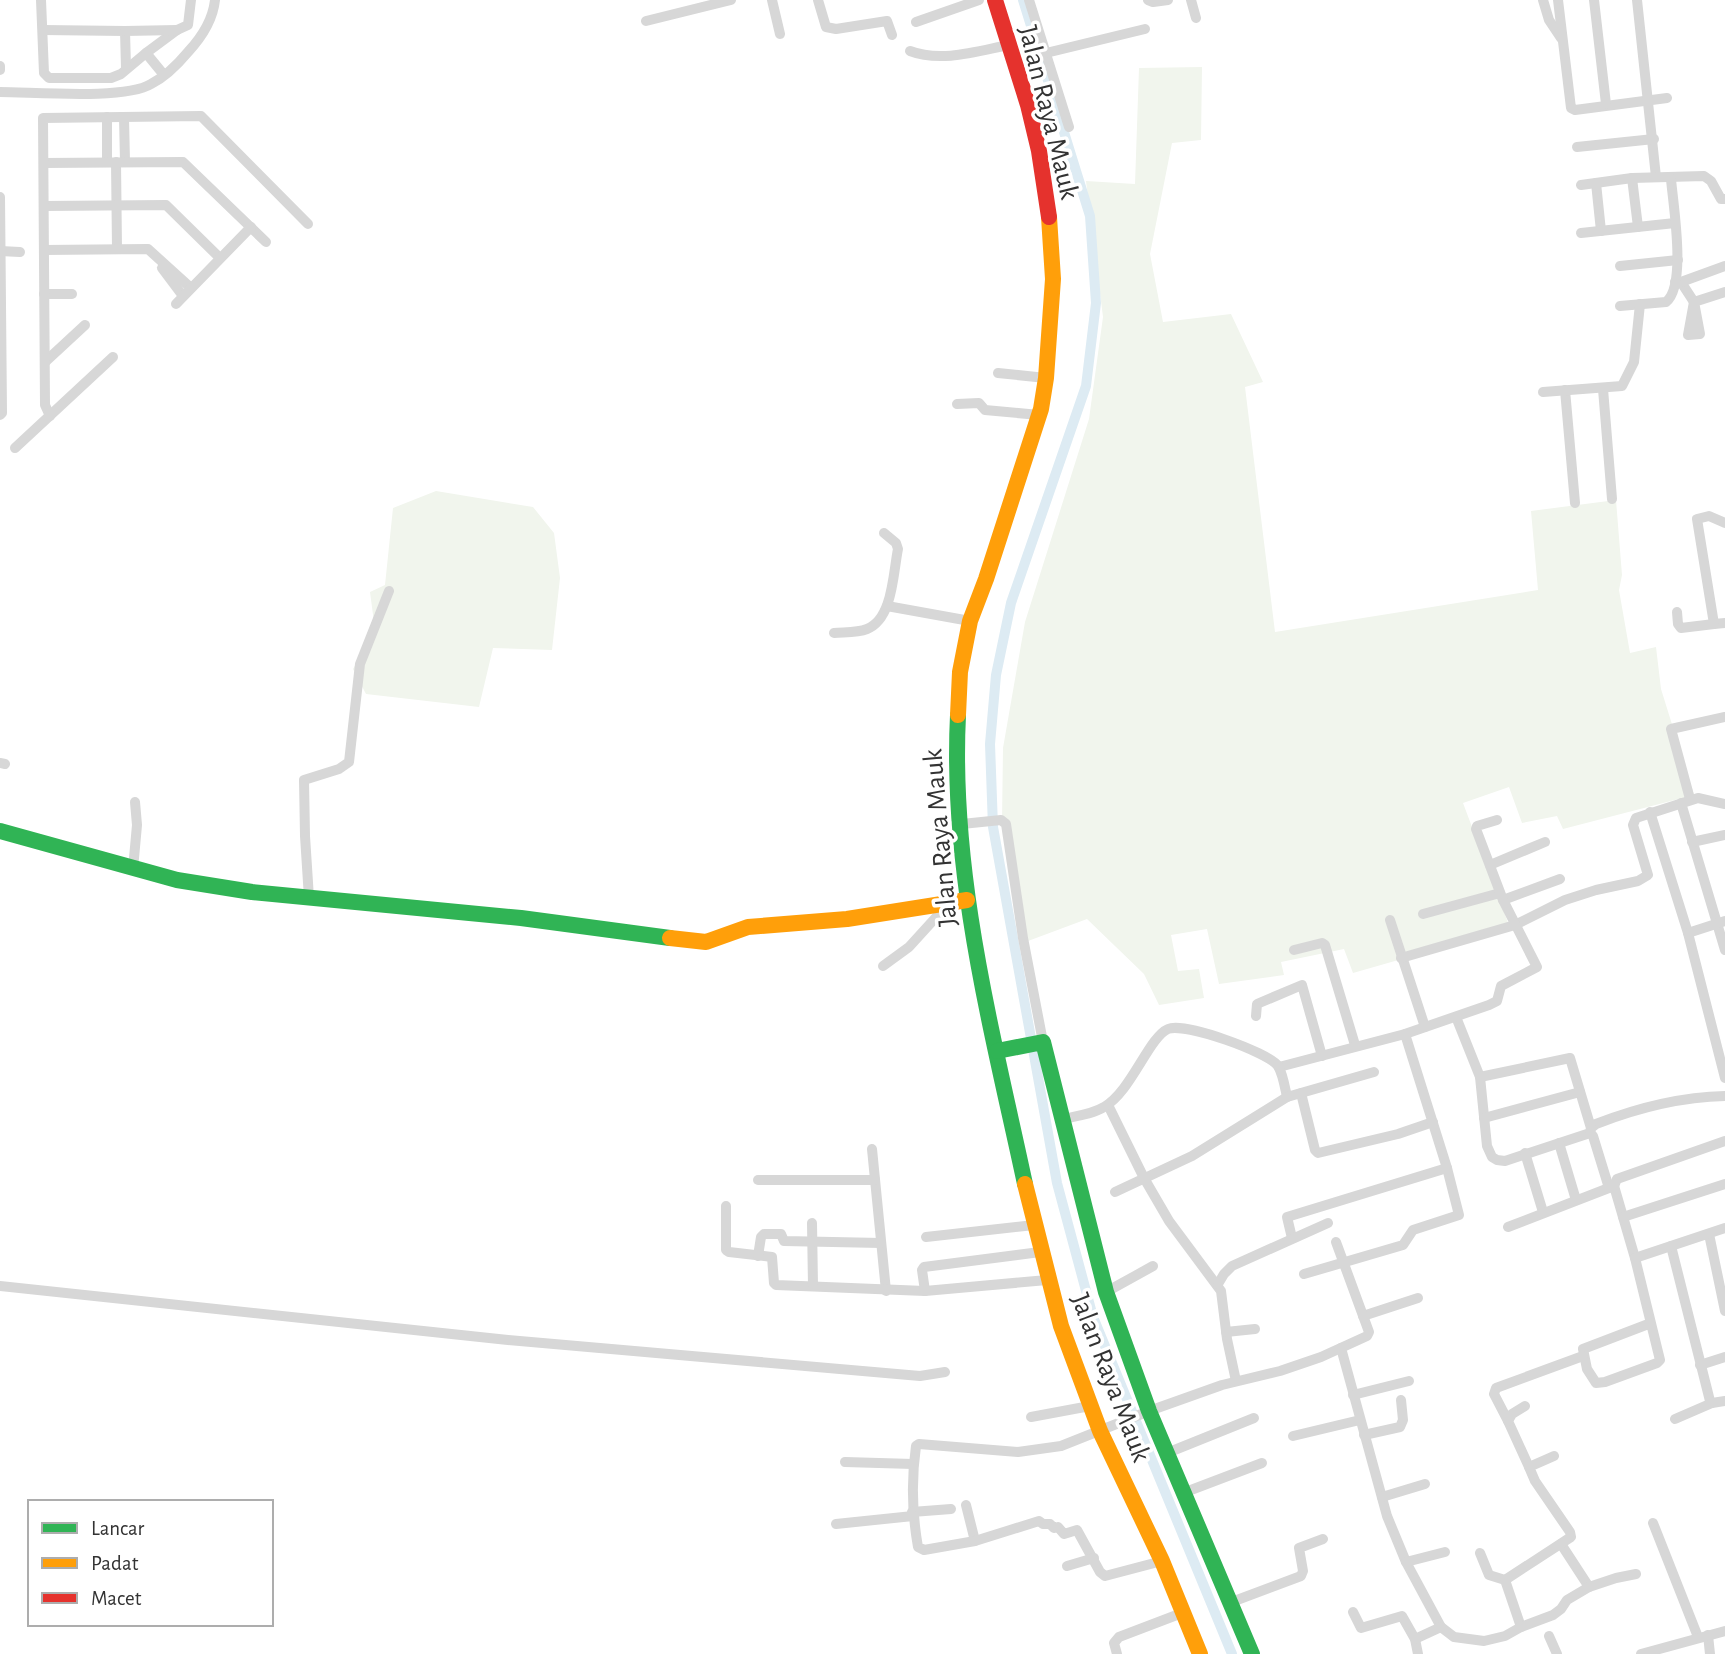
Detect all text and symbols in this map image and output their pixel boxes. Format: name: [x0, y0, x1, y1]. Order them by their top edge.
street label: Jalan Raya Mauk: [1013, 23, 1083, 203]
street label: Jalan Raya Mauk: [919, 748, 963, 928]
street label: Jalan Raya Mauk: [1065, 1290, 1155, 1466]
legend: [28, 1500, 273, 1626]
text: Lancar: [91, 1518, 144, 1539]
text: Padat: [91, 1553, 139, 1574]
text: Macet: [91, 1588, 142, 1609]

